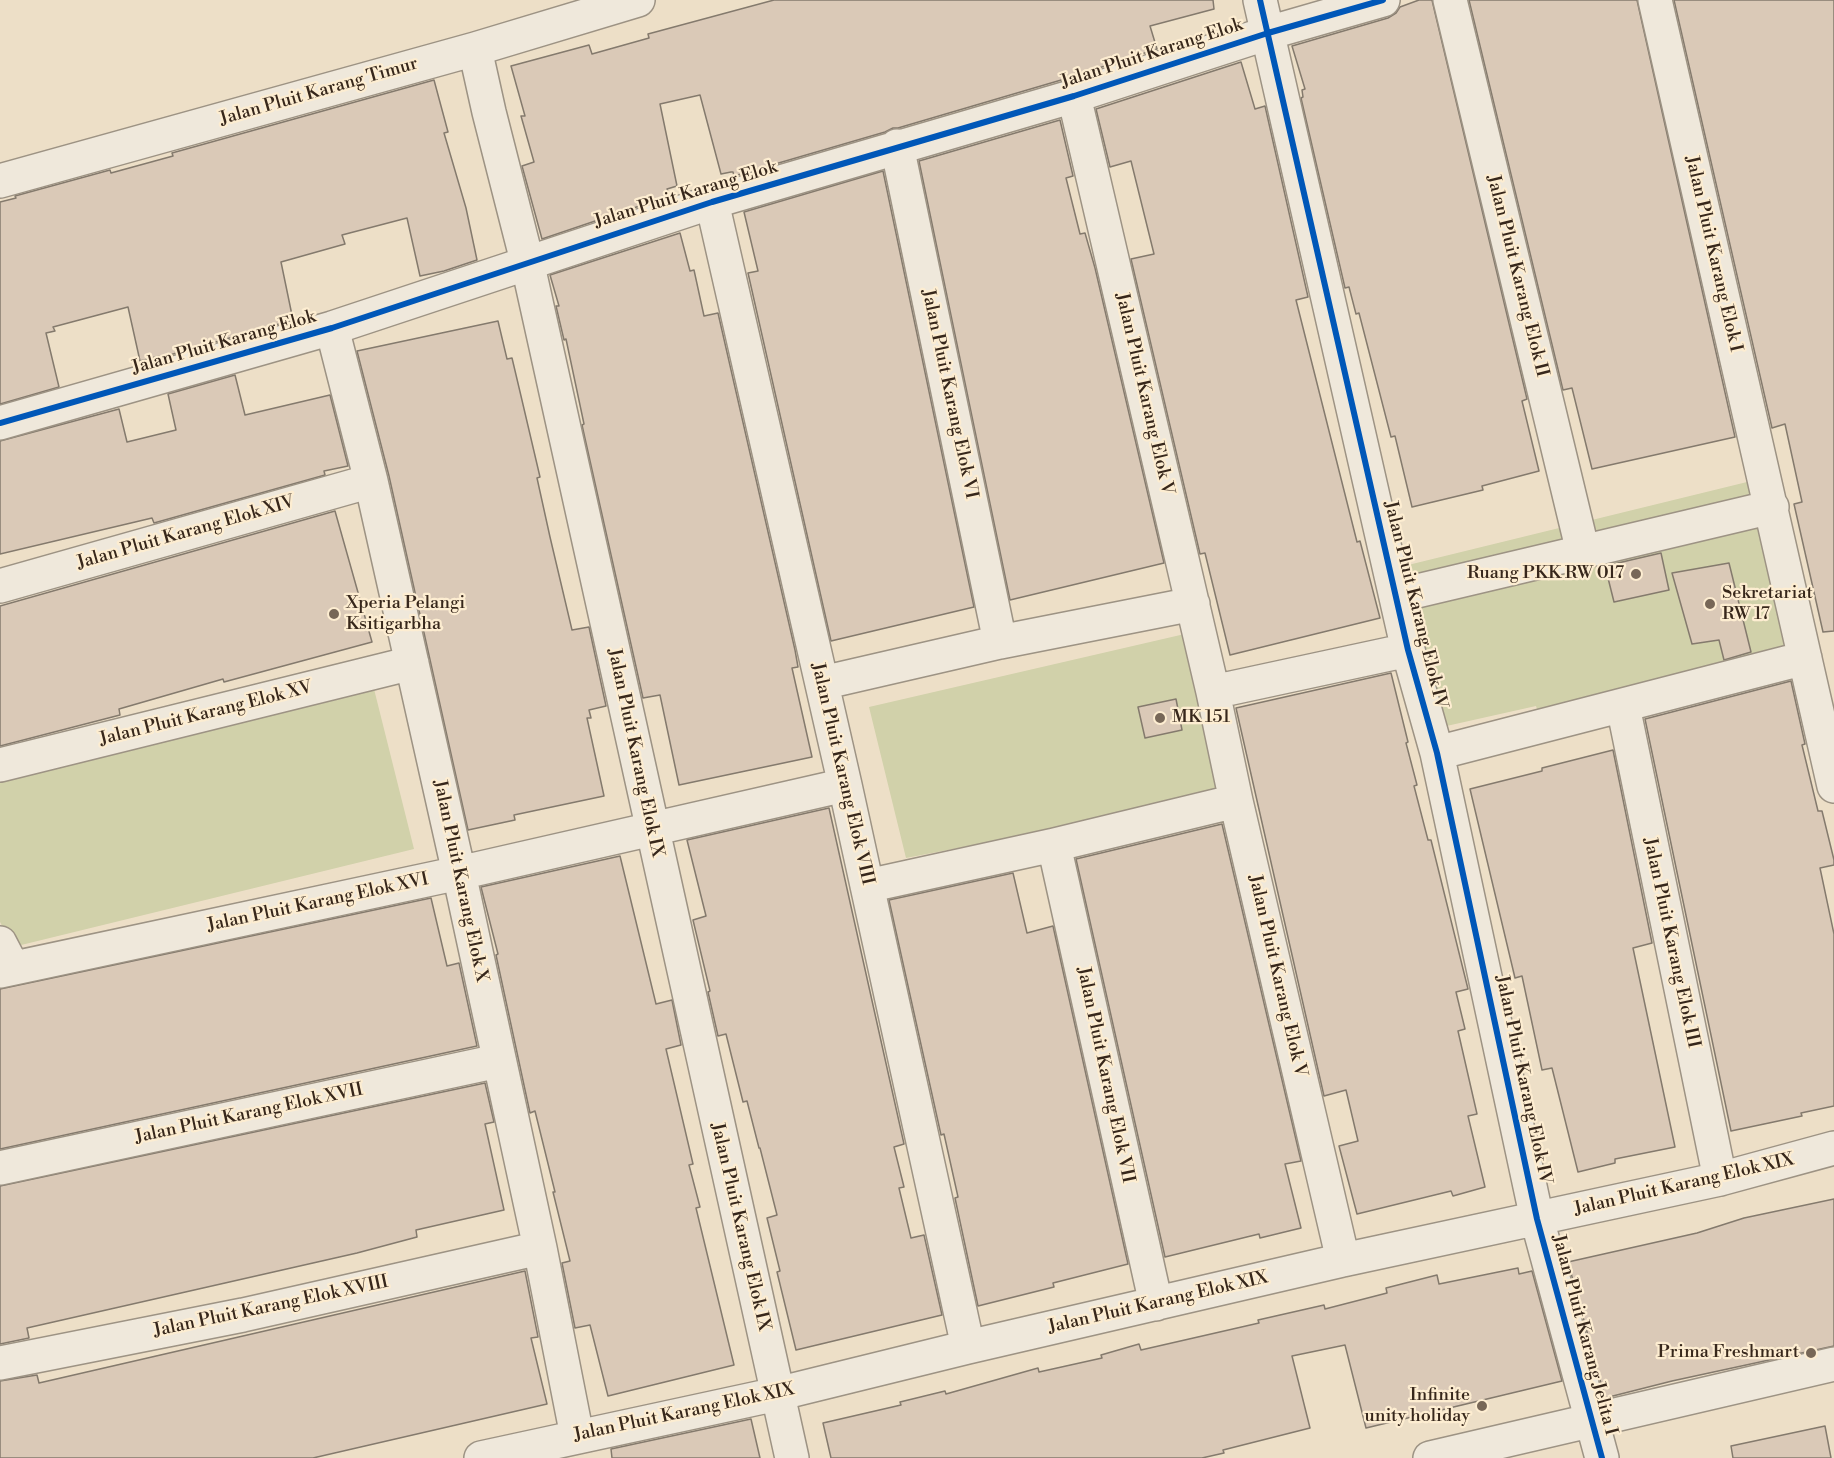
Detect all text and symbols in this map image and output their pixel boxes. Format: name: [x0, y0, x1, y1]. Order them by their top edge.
street label: Jalan Pluit Karang Elok: [1058, 14, 1246, 94]
street label: Jalan Pluit Karang Timur: [217, 53, 421, 131]
street label: Jalan Pluit Karang Elok I: [1680, 154, 1746, 354]
street label: Jalan Pluit Karang Elok: [592, 157, 780, 233]
street label: Jalan Pluit Karang Elok II: [1481, 173, 1553, 379]
street label: Jalan Pluit Karang Elok VI: [916, 287, 982, 501]
street label: Jalan Pluit Karang Elok V: [1110, 291, 1178, 497]
street label: Jalan Pluit Karang Elok: [130, 306, 318, 380]
street label: Jalan Pluit Karang Elok XIV: [75, 492, 297, 574]
street label: Jalan Pluit Karang Elok IV: [1379, 499, 1451, 711]
place label: Ruang PKK RW 017: [1467, 563, 1624, 585]
marker: Ruang PKK RW 017: [1629, 567, 1643, 581]
place label: Sekretariat RW 17: [1722, 583, 1813, 626]
place label: Xperia Pelangi Ksitigarbha: [346, 593, 465, 636]
marker: Sekretariat RW 17: [1703, 597, 1717, 611]
marker: Xperia Pelangi Ksitigarbha: [327, 607, 341, 621]
street label: Jalan Pluit Karang Elok IX: [602, 647, 668, 859]
street label: Jalan Pluit Karang Elok VIII: [806, 661, 878, 887]
street label: Jalan Pluit Karang Elok XV: [97, 677, 315, 751]
place label: MK 151: [1172, 707, 1230, 729]
marker: MK 151: [1153, 711, 1167, 725]
street label: Jalan Pluit Karang Elok X: [428, 778, 492, 984]
street label: Jalan Pluit Karang Elok III: [1638, 836, 1704, 1050]
street label: Jalan Pluit Karang Elok XVI: [205, 869, 431, 937]
street label: Jalan Pluit Karang Elok V: [1243, 873, 1311, 1079]
street label: Jalan Pluit Karang Elok VII: [1072, 965, 1138, 1185]
street label: Jalan Pluit Karang Elok IV: [1490, 973, 1556, 1187]
street label: Jalan Pluit Karang Elok XVII: [133, 1079, 365, 1149]
street label: Jalan Pluit Karang Elok IX: [706, 1121, 774, 1333]
street label: Jalan Pluit Karang Elok XIX: [1572, 1149, 1796, 1221]
street label: Jalan Pluit Karang Jelita I: [1547, 1232, 1621, 1438]
street label: Jalan Pluit Karang Elok XIX: [1046, 1267, 1270, 1339]
street label: Jalan Pluit Karang Elok XVIII: [152, 1272, 390, 1342]
place label: Prima Freshmart: [1658, 1342, 1799, 1364]
marker: Prima Freshmart: [1804, 1346, 1818, 1360]
street label: Jalan Pluit Karang Elok XIX: [572, 1379, 796, 1447]
place label: Infinite unity holiday: [1364, 1385, 1470, 1428]
marker: Infinite unity holiday: [1475, 1399, 1489, 1413]

